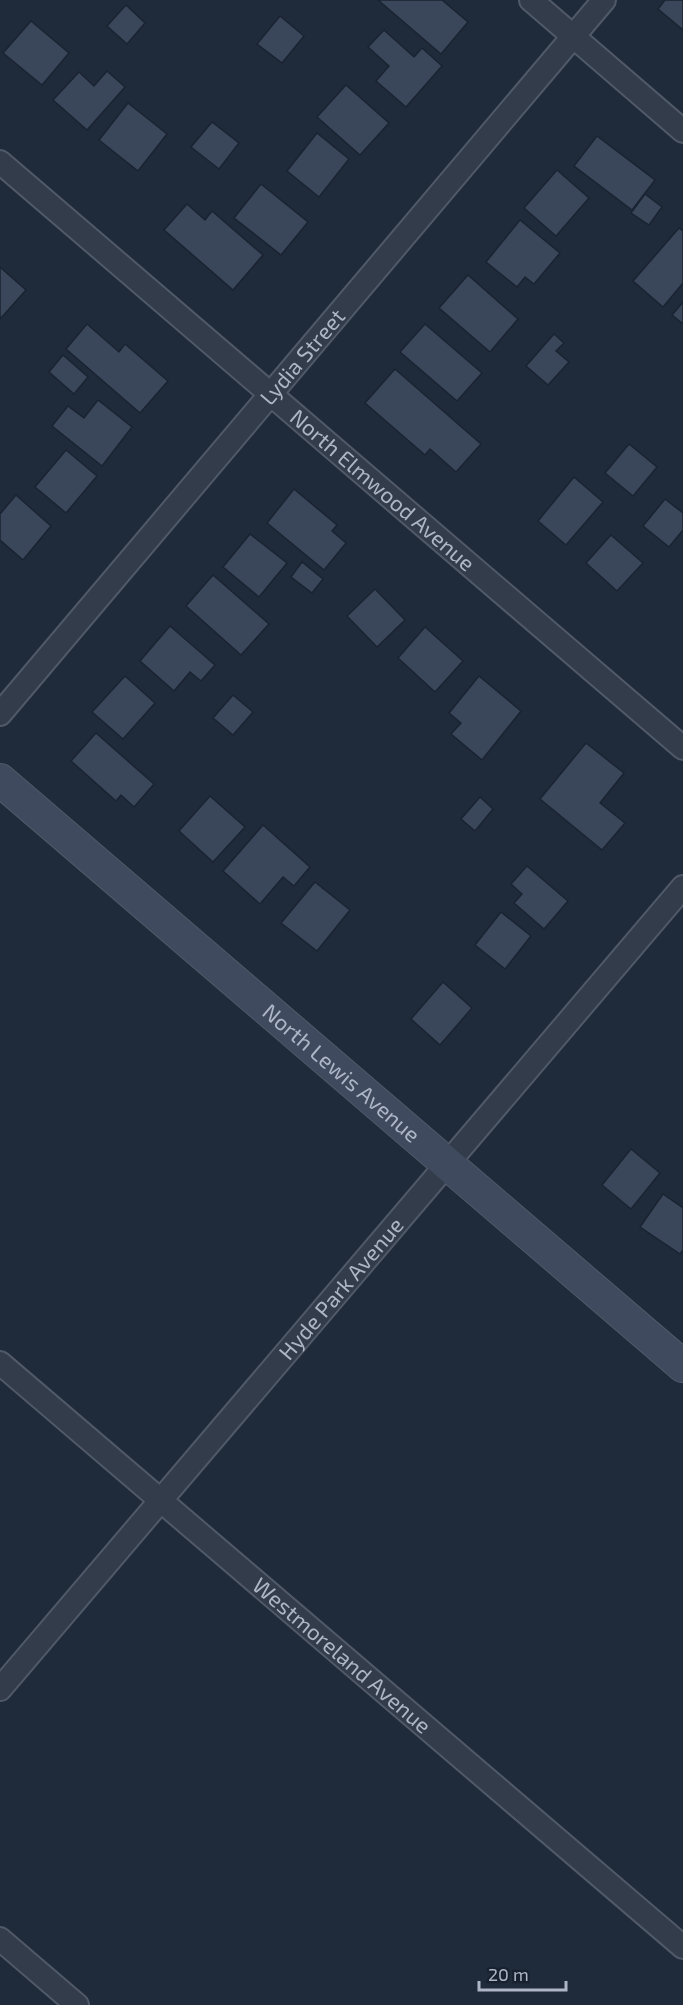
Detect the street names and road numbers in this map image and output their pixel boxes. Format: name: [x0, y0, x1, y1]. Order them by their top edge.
street label: Lydia Street: [254, 303, 349, 409]
street label: North Elmwood Avenue: [286, 403, 481, 576]
street label: North Lewis Avenue: [258, 998, 426, 1147]
street label: Hyde Park Avenue: [272, 1211, 408, 1364]
street label: Westmoreland Avenue: [248, 1571, 437, 1738]

